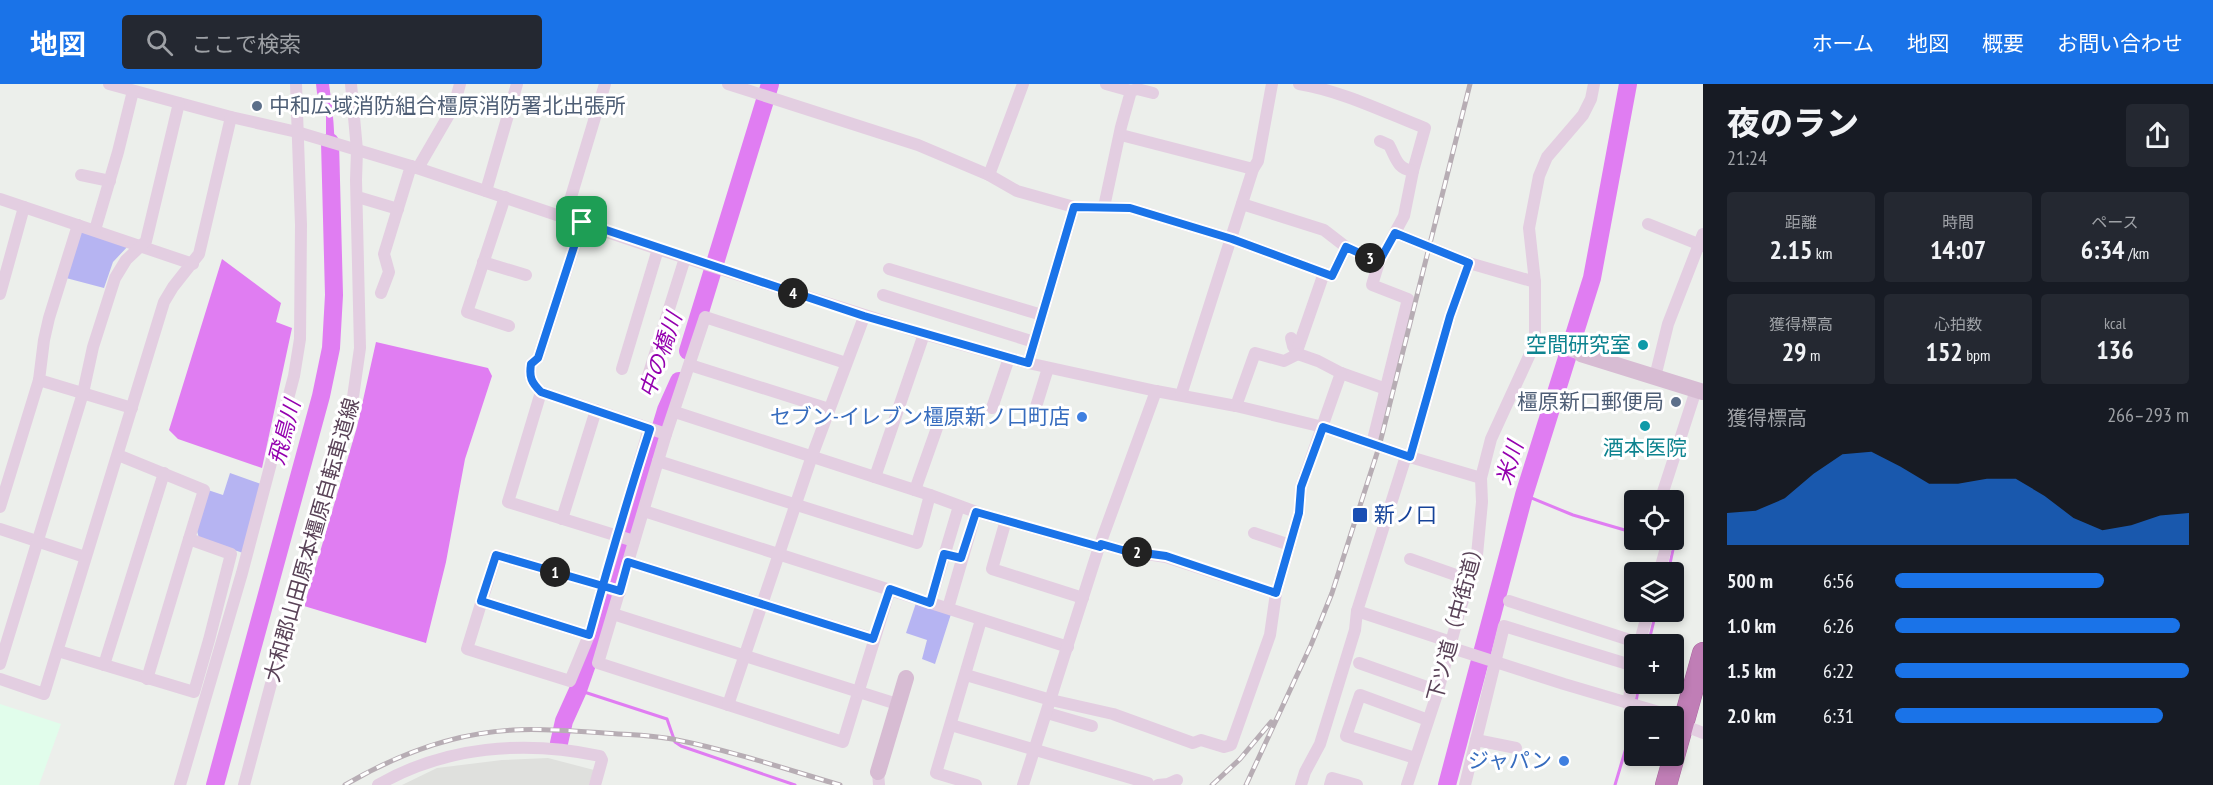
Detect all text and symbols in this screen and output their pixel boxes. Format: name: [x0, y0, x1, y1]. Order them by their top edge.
search box: [122, 15, 542, 69]
text: 地図: [30, 25, 86, 62]
icon: search: [143, 26, 176, 59]
text: ここで検索: [191, 30, 301, 58]
text: ホーム: [1812, 30, 1874, 57]
text: 地図: [1907, 30, 1949, 57]
text: 概要: [1982, 30, 2024, 57]
text: お問い合わせ: [2057, 30, 2183, 57]
place label: 中和広域消防組合橿原消防署北出張所: [269, 92, 626, 119]
marker: 中和広域消防組合橿原消防署北出張所: [250, 99, 264, 113]
text: 夜のラン: [1727, 101, 1859, 144]
button: share: [2126, 104, 2189, 167]
text: 21:24: [1727, 145, 1767, 171]
pin: [556, 196, 607, 247]
icon: arrive: [565, 205, 598, 238]
text: 距離: [1785, 212, 1817, 232]
text: 時間: [1942, 212, 1974, 232]
text: ペース: [2091, 212, 2139, 232]
text: 2.15: [1770, 233, 1812, 266]
text: 14:07: [1930, 233, 1986, 266]
text: 6:34: [2081, 233, 2125, 266]
pin: 3: [1355, 243, 1385, 273]
text: km: [1812, 243, 1832, 263]
text: /km: [2125, 243, 2149, 263]
text: 3: [1366, 248, 1374, 268]
pin: 4: [778, 278, 808, 308]
text: 4: [789, 283, 797, 303]
water label: 中の橋川: [632, 307, 688, 401]
text: kcal: [2104, 313, 2126, 333]
text: 獲得標高: [1769, 314, 1833, 334]
text: 心拍数: [1934, 314, 1982, 334]
place label: 空間研究室: [1526, 331, 1631, 358]
text: 136: [2096, 333, 2134, 366]
text: 29: [1782, 335, 1807, 368]
text: 152: [1925, 335, 1963, 368]
marker: 空間研究室: [1636, 338, 1650, 352]
text: m: [1807, 345, 1820, 365]
text: bpm: [1963, 345, 1991, 365]
place label: 橿原新口郵便局: [1517, 388, 1664, 415]
street label: 大和郡山田原本橿原自転車道線: [258, 395, 365, 685]
water label: 飛鳥川: [262, 395, 307, 468]
marker: 橿原新口郵便局: [1669, 395, 1683, 409]
text: 266–293 m: [2107, 402, 2189, 428]
place label: セブン-イレブン橿原新ノ口町店: [770, 403, 1070, 430]
text: 獲得標高: [1727, 405, 1807, 431]
marker: セブン-イレブン橿原新ノ口町店: [1075, 410, 1089, 424]
marker: 酒本医院: [1638, 419, 1652, 433]
place label: 酒本医院: [1603, 434, 1687, 461]
water label: 米川: [1489, 436, 1529, 488]
map controls: [1624, 490, 1684, 766]
button: locate: [1624, 490, 1684, 550]
place label: 新ノ口: [1374, 501, 1437, 528]
marker: 新ノ口: [1351, 506, 1369, 524]
street label: 下ツ道（中街道）: [1421, 535, 1490, 705]
pin: 2: [1122, 537, 1152, 567]
text: 2: [1133, 542, 1141, 562]
pin: 1: [540, 557, 570, 587]
text: 1: [551, 562, 559, 582]
button: layers: [1624, 562, 1684, 622]
text: 500 m: [1727, 568, 1773, 594]
text: 6:56: [1823, 568, 1854, 594]
text: 1.0 km: [1727, 613, 1776, 639]
text: 6:26: [1823, 613, 1854, 639]
button: +: [1624, 634, 1684, 694]
text: 1.5 km: [1727, 658, 1776, 684]
text: 6:22: [1823, 658, 1854, 684]
text: 2.0 km: [1727, 703, 1776, 729]
text: 6:31: [1823, 703, 1854, 729]
button: −: [1624, 706, 1684, 766]
place label: ジャパン: [1468, 747, 1552, 774]
marker: ジャパン: [1557, 754, 1571, 768]

